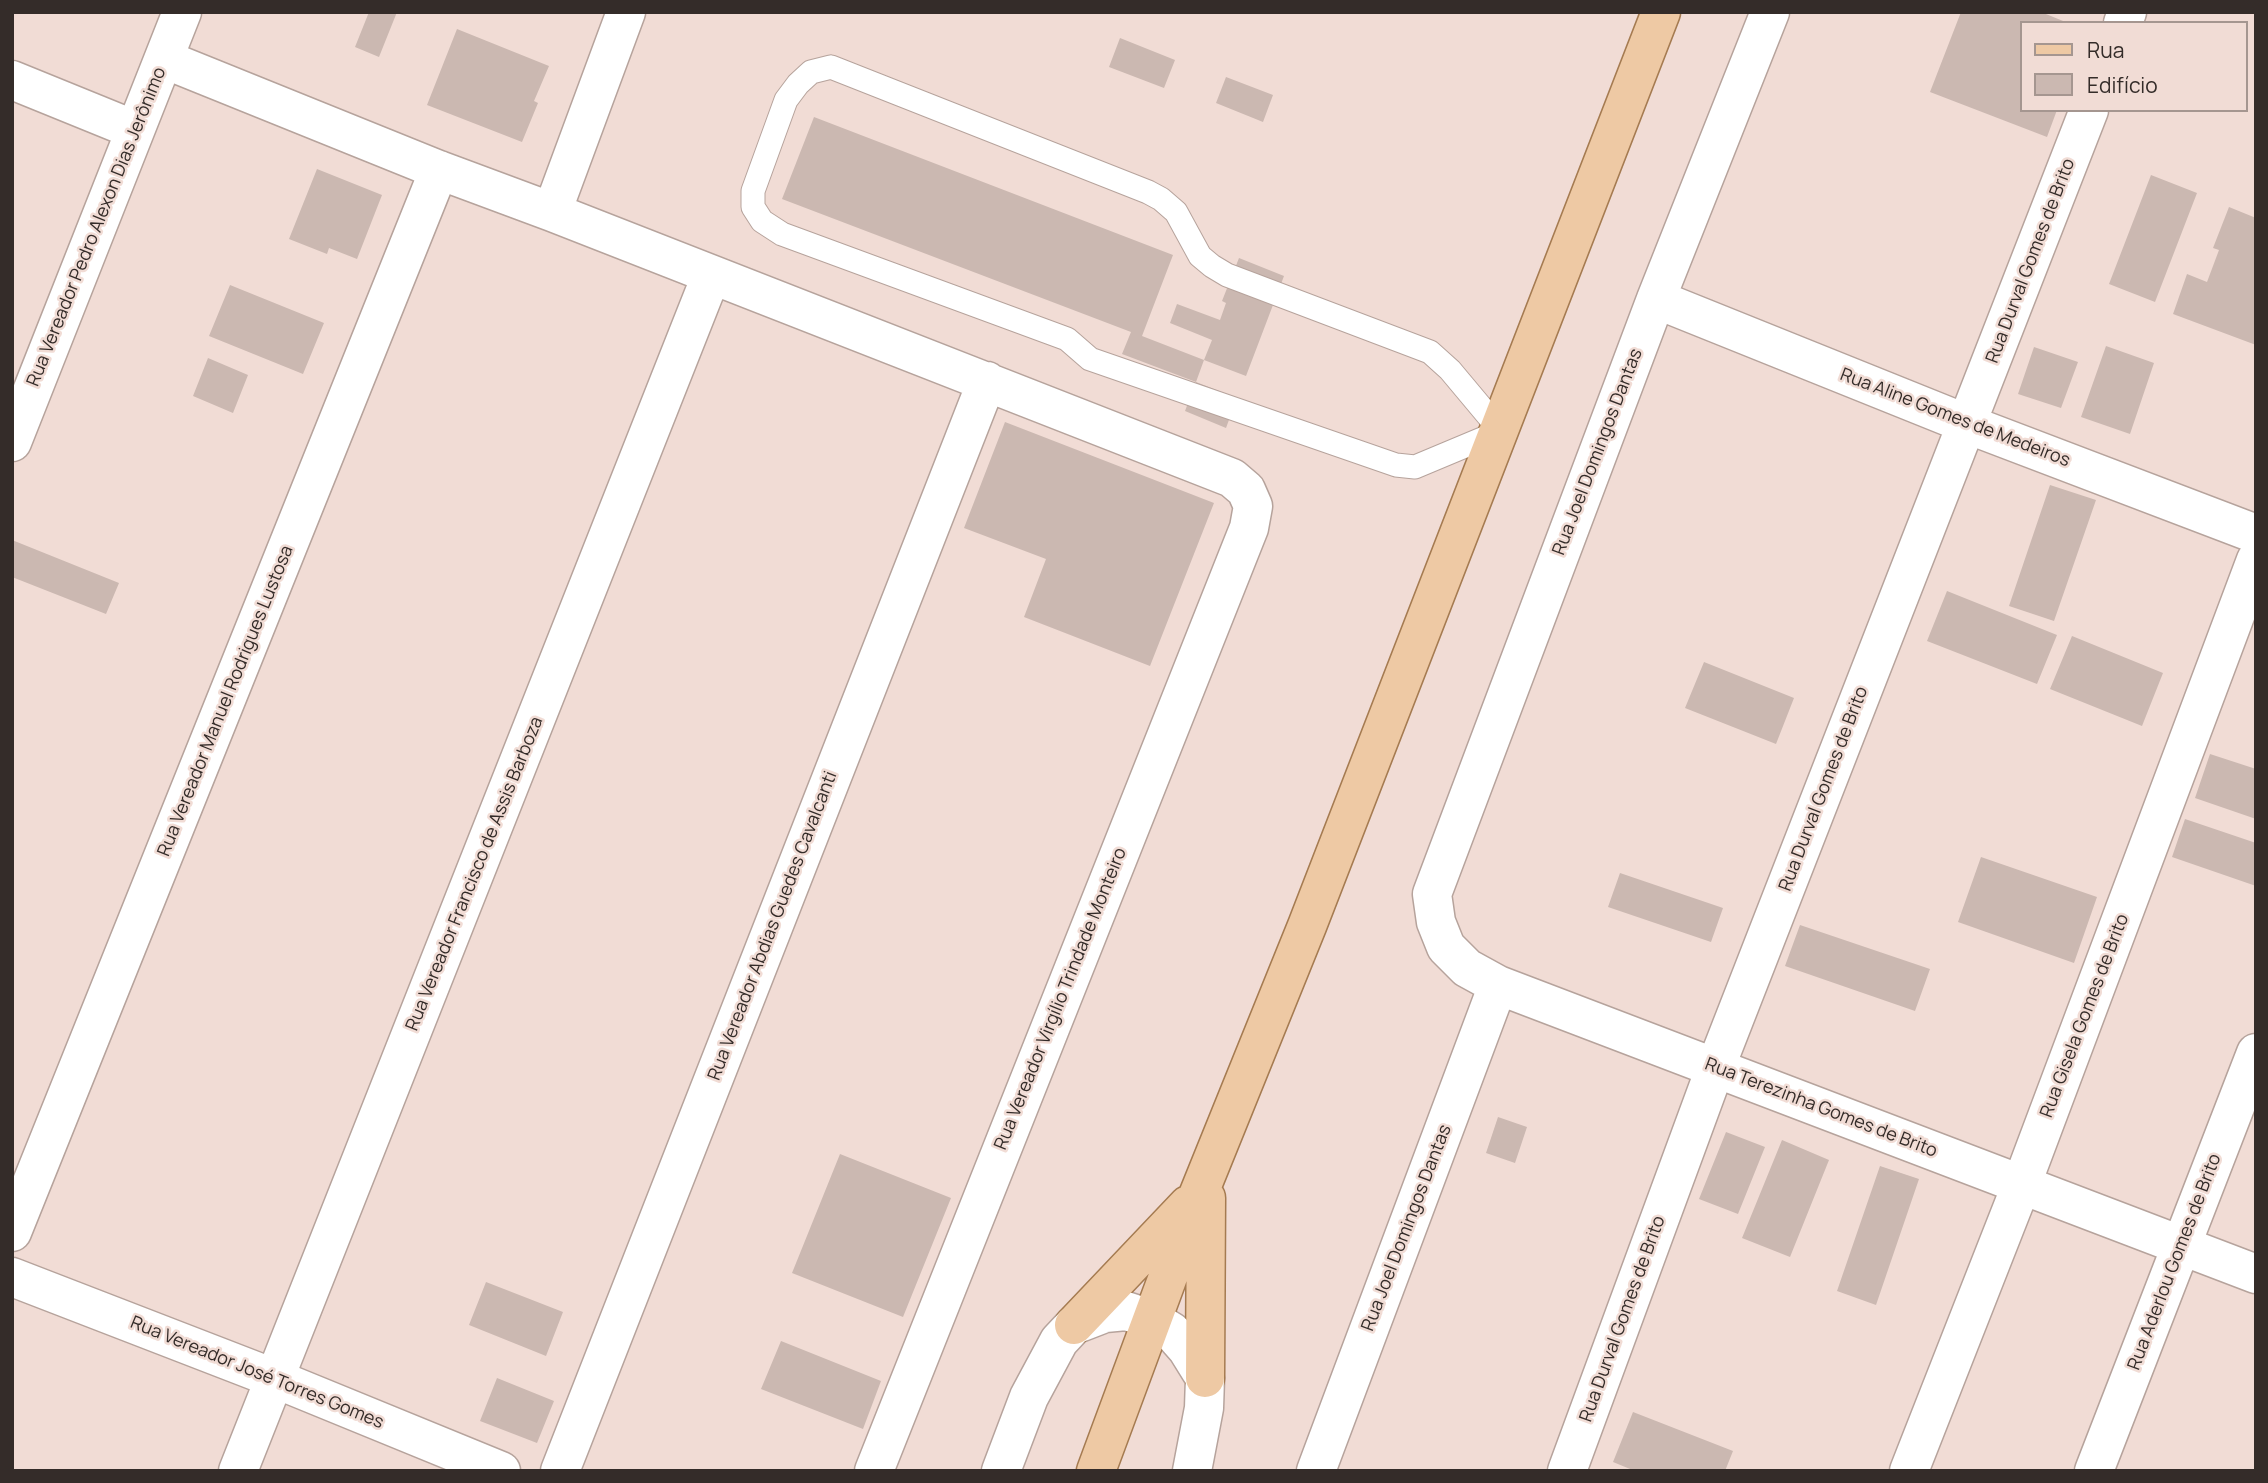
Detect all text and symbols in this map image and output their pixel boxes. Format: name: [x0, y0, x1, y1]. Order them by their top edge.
legend: [2020, 21, 2247, 112]
text: Rua: [2087, 36, 2124, 64]
street label: Rua Vereador Pedro Alexon Dias Jerônimo: [23, 64, 171, 390]
text: Edifício: [2087, 71, 2158, 99]
street label: Rua Durval Gomes de Brito: [1982, 156, 2080, 366]
street label: Rua Joel Domingos Dantas: [1549, 346, 1647, 558]
street label: Rua Aline Gomes de Medeiros: [1837, 364, 2073, 472]
street label: Rua Vereador Manuel Rodrigues Lustosa: [154, 542, 298, 860]
street label: Rua Durval Gomes de Brito: [1775, 684, 1873, 894]
street label: Rua Vereador Francisco de Assis Barboza: [402, 714, 548, 1034]
street label: Rua Vereador Abdias Guedes Cavalcanti: [704, 768, 842, 1084]
street label: Rua Vereador Virgílio Trindade Monteiro: [990, 845, 1132, 1153]
street label: Rua Gisela Gomes de Brito: [2036, 911, 2134, 1121]
street label: Rua Terezinha Gomes de Brito: [1702, 1054, 1940, 1162]
street label: Rua Joel Domingos Dantas: [1358, 1122, 1456, 1334]
street label: Rua Aderlou Gomes de Brito: [2124, 1151, 2226, 1373]
street label: Rua Durval Gomes de Brito: [1576, 1213, 1670, 1425]
street label: Rua Vereador José Torres Gomes: [127, 1312, 387, 1434]

